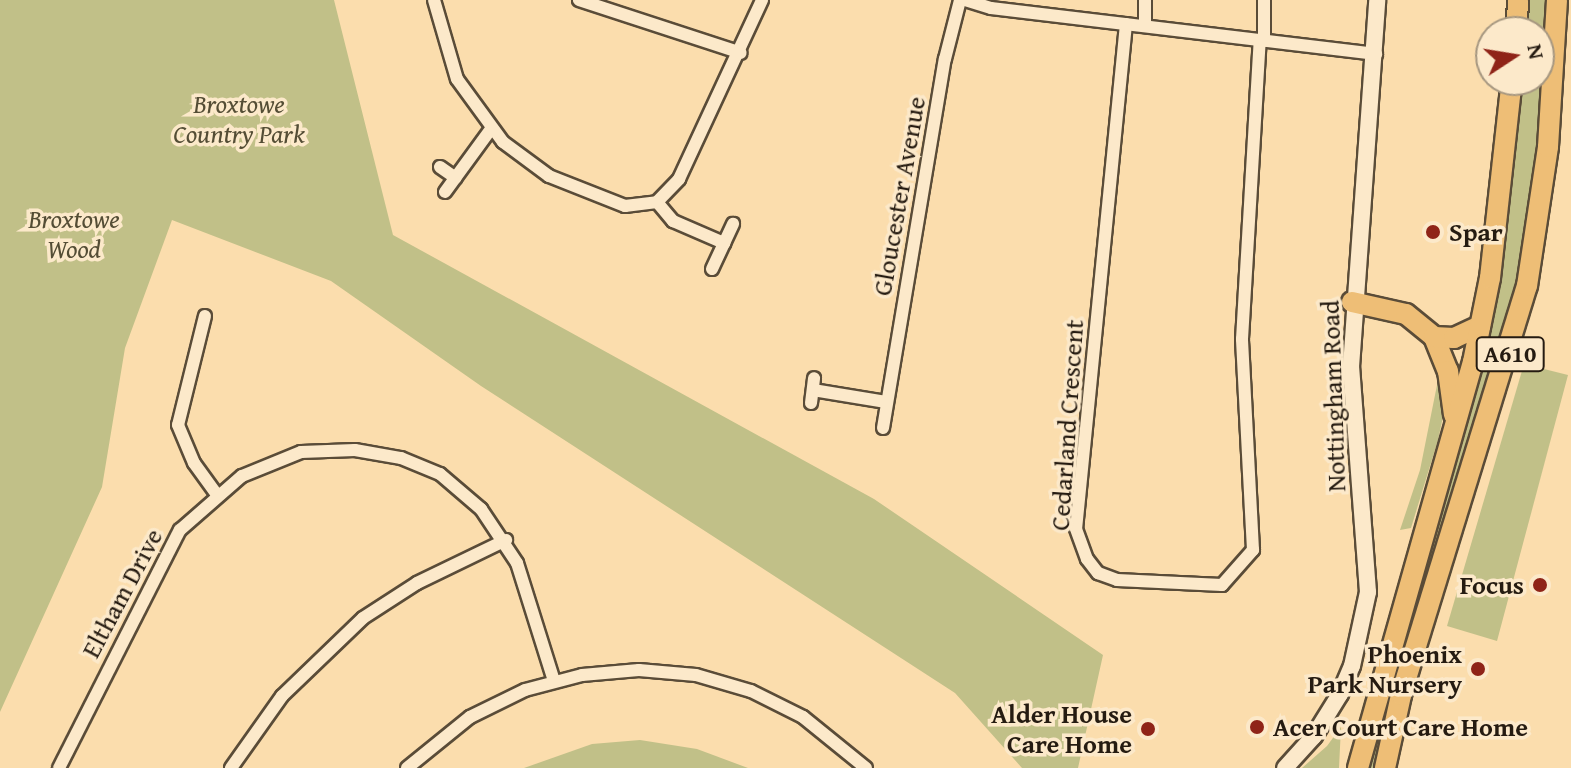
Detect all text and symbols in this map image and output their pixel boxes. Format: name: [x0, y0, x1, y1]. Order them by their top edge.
north arrow: [1475, 16, 1555, 96]
text: N: [1519, 41, 1554, 62]
park label: Broxtowe Country Park: [173, 88, 305, 150]
street label: Gloucester Avenue: [866, 94, 932, 298]
park label: Broxtowe Wood: [28, 203, 120, 264]
place label: Spar: [1449, 216, 1503, 248]
marker: Spar: [1424, 223, 1442, 241]
street label: Nottingham Road: [1314, 300, 1352, 492]
street label: Cedarland Crescent: [1044, 318, 1090, 532]
road number: A610: [1474, 334, 1546, 374]
street label: Eltham Drive: [75, 523, 169, 663]
place label: Focus: [1460, 569, 1524, 601]
marker: Focus: [1531, 576, 1549, 594]
place label: Phoenix Park Nursery: [1308, 638, 1462, 700]
marker: Phoenix Park Nursery: [1469, 660, 1487, 678]
place label: Alder House Care Home: [991, 698, 1132, 760]
place label: Acer Court Care Home: [1273, 711, 1528, 743]
marker: Acer Court Care Home: [1248, 718, 1266, 736]
marker: Alder House Care Home: [1139, 720, 1157, 738]

